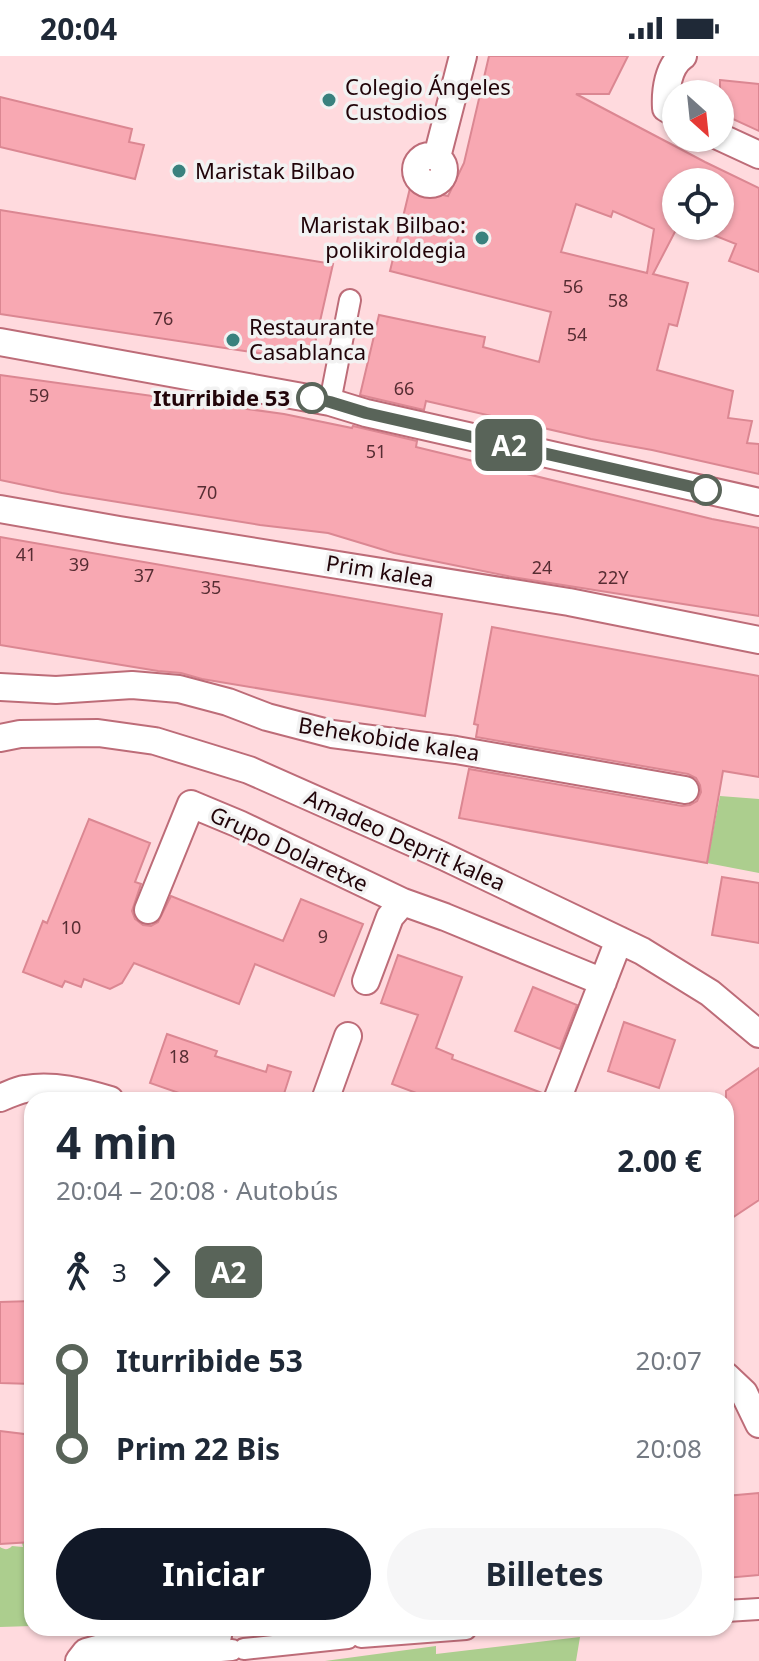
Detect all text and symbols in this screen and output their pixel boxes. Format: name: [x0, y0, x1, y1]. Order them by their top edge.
text: 20:04: [40, 8, 117, 49]
place label: Colegio Ángeles Custodios: [345, 71, 511, 126]
north arrow: [662, 80, 734, 152]
map controls: [662, 80, 734, 240]
marker: Colegio Ángeles Custodios: [320, 91, 338, 109]
place label: Maristak Bilbao: [195, 155, 355, 185]
marker: Maristak Bilbao: [170, 162, 188, 180]
button: locate: [662, 168, 734, 240]
place label: Maristak Bilbao: polikiroldegia: [300, 209, 466, 264]
marker: Maristak Bilbao: polikiroldegia: [473, 229, 491, 247]
house number: 56: [563, 274, 583, 298]
house number: 58: [608, 288, 628, 312]
house number: 76: [153, 306, 173, 330]
place label: Restaurante Casablanca: [249, 311, 374, 366]
house number: 54: [567, 322, 587, 346]
marker: Restaurante Casablanca: [224, 331, 242, 349]
house number: 66: [394, 376, 414, 400]
place label: Iturribide 53: [153, 382, 290, 412]
house number: 59: [29, 383, 49, 407]
marker: Iturribide 53: [297, 383, 327, 413]
line badge: A2: [473, 419, 545, 471]
text: A2: [491, 426, 527, 464]
house number: 51: [366, 439, 386, 463]
unlabelled marker: [691, 475, 721, 505]
house number: 70: [197, 480, 217, 504]
house number: 41: [16, 542, 36, 566]
street label: Prim kalea: [324, 547, 436, 593]
house number: 39: [69, 552, 89, 576]
house number: 24: [532, 555, 552, 579]
house number: 37: [134, 563, 154, 587]
house number: 22Y: [598, 565, 629, 589]
house number: 35: [201, 575, 221, 599]
street label: Behekobide kalea: [296, 709, 482, 767]
street label: Amadeo Deprit kalea: [300, 781, 511, 897]
street label: Grupo Dolaretxe: [205, 798, 373, 898]
house number: 10: [61, 915, 81, 939]
house number: 9: [318, 924, 328, 948]
house number: 18: [169, 1044, 189, 1068]
text: 4 min: [56, 1112, 177, 1172]
text: 2.00 €: [617, 1140, 702, 1181]
text: 20:04 – 20:08 · Autobús: [56, 1172, 338, 1208]
icon: walk: [56, 1250, 100, 1294]
icon: forward: [139, 1250, 183, 1294]
text: A2: [211, 1253, 246, 1291]
text: 3: [112, 1254, 127, 1290]
text: Iturribide 53: [116, 1340, 303, 1381]
text: 20:07: [636, 1342, 702, 1378]
text: Prim 22 Bis: [116, 1428, 280, 1469]
text: 20:08: [636, 1430, 702, 1466]
button: Iniciar: [56, 1528, 371, 1620]
button: Billetes: [387, 1528, 702, 1620]

